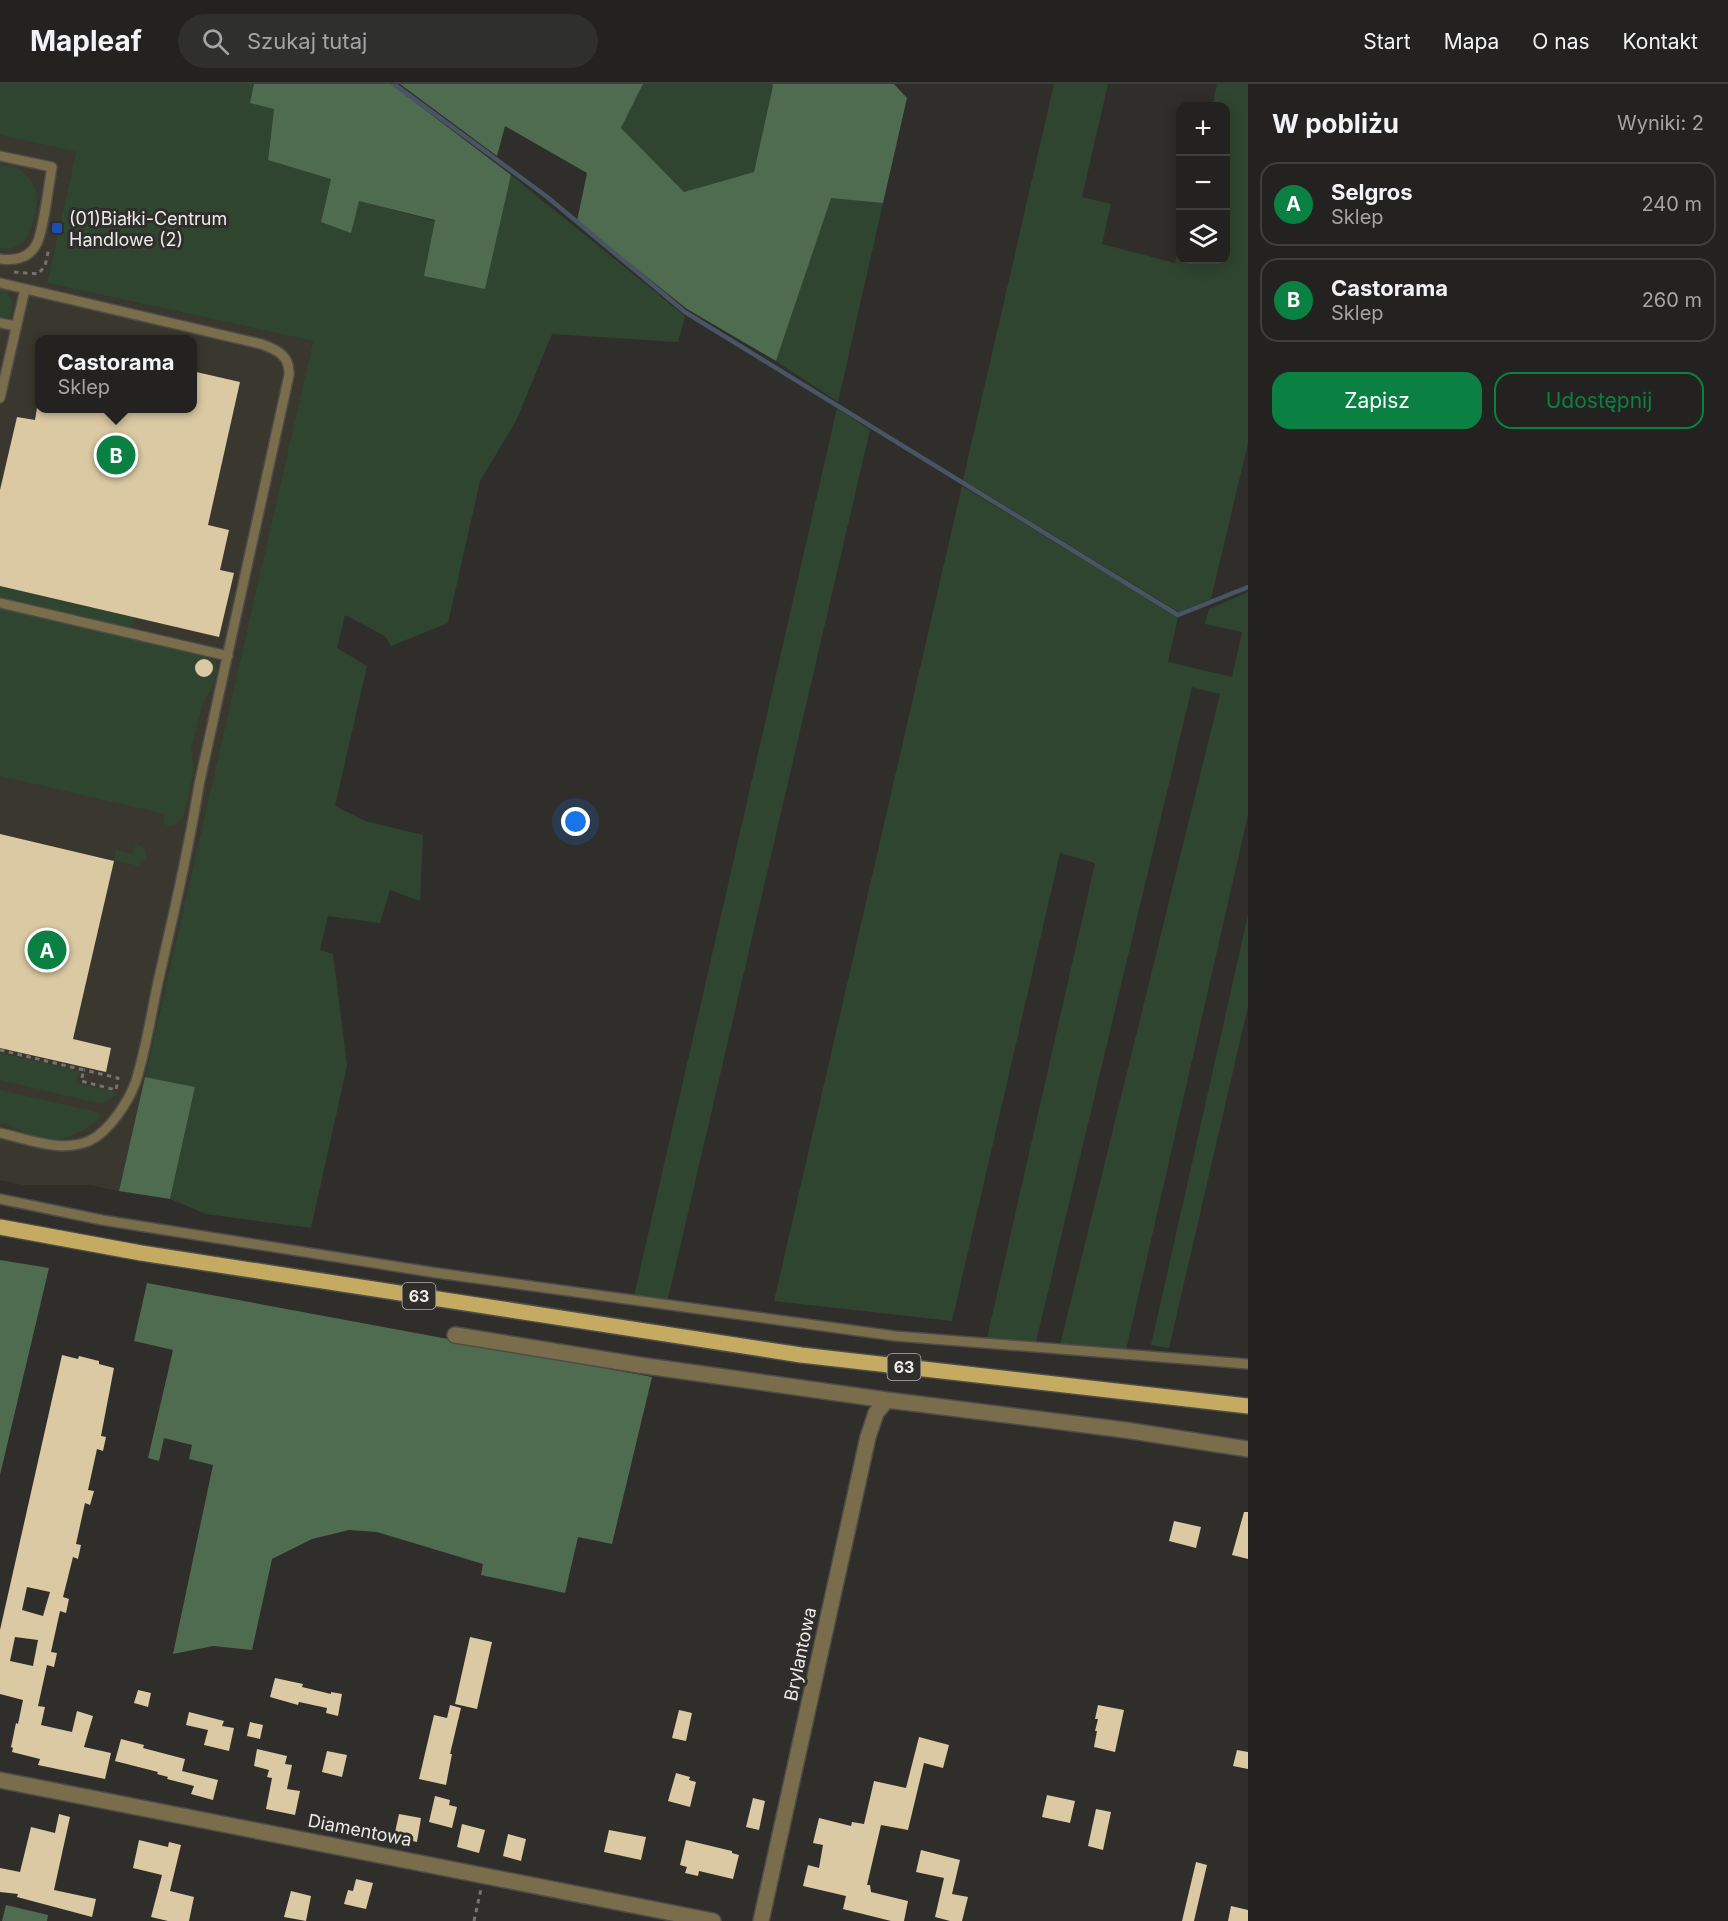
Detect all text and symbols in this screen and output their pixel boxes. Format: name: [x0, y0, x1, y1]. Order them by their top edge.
search box: [178, 14, 598, 68]
text: Mapleaf: [30, 24, 142, 58]
icon: search: [199, 25, 232, 58]
text: Szukaj tutaj: [247, 28, 367, 54]
text: Start: [1363, 29, 1411, 54]
text: Mapa: [1444, 29, 1499, 54]
text: O nas: [1532, 29, 1590, 54]
text: Kontakt: [1623, 29, 1698, 54]
map controls: [1176, 102, 1230, 264]
button: +: [1176, 102, 1230, 156]
text: W pobliżu: [1272, 108, 1399, 139]
text: Wyniki: 2: [1617, 111, 1704, 135]
button: −: [1176, 156, 1230, 210]
text: Selgros: [1331, 179, 1413, 205]
text: A: [1286, 192, 1301, 216]
text: 240 m: [1641, 192, 1702, 216]
text: Sklep: [1331, 205, 1384, 229]
place label: (01)Białki-Centrum Handlowe (2): [69, 208, 227, 250]
button: layers: [1176, 210, 1230, 264]
marker: (01)Białki-Centrum Handlowe (2): [50, 221, 64, 235]
text: Castorama: [1331, 275, 1448, 301]
text: B: [1287, 288, 1300, 312]
text: 260 m: [1642, 288, 1702, 312]
text: Sklep: [1331, 301, 1384, 325]
popup: [35, 335, 197, 413]
text: Castorama: [58, 349, 174, 375]
button: Zapisz: [1272, 372, 1482, 429]
button: Udostępnij: [1494, 372, 1704, 429]
text: Sklep: [58, 375, 110, 399]
pin: B: [96, 432, 136, 478]
your location: [561, 807, 590, 836]
pin: A: [28, 928, 66, 972]
road number: 63: [402, 1283, 436, 1309]
road number: 63: [888, 1354, 920, 1380]
street label: Brylantowa: [780, 1605, 820, 1703]
street label: Diamentowa: [306, 1810, 414, 1850]

